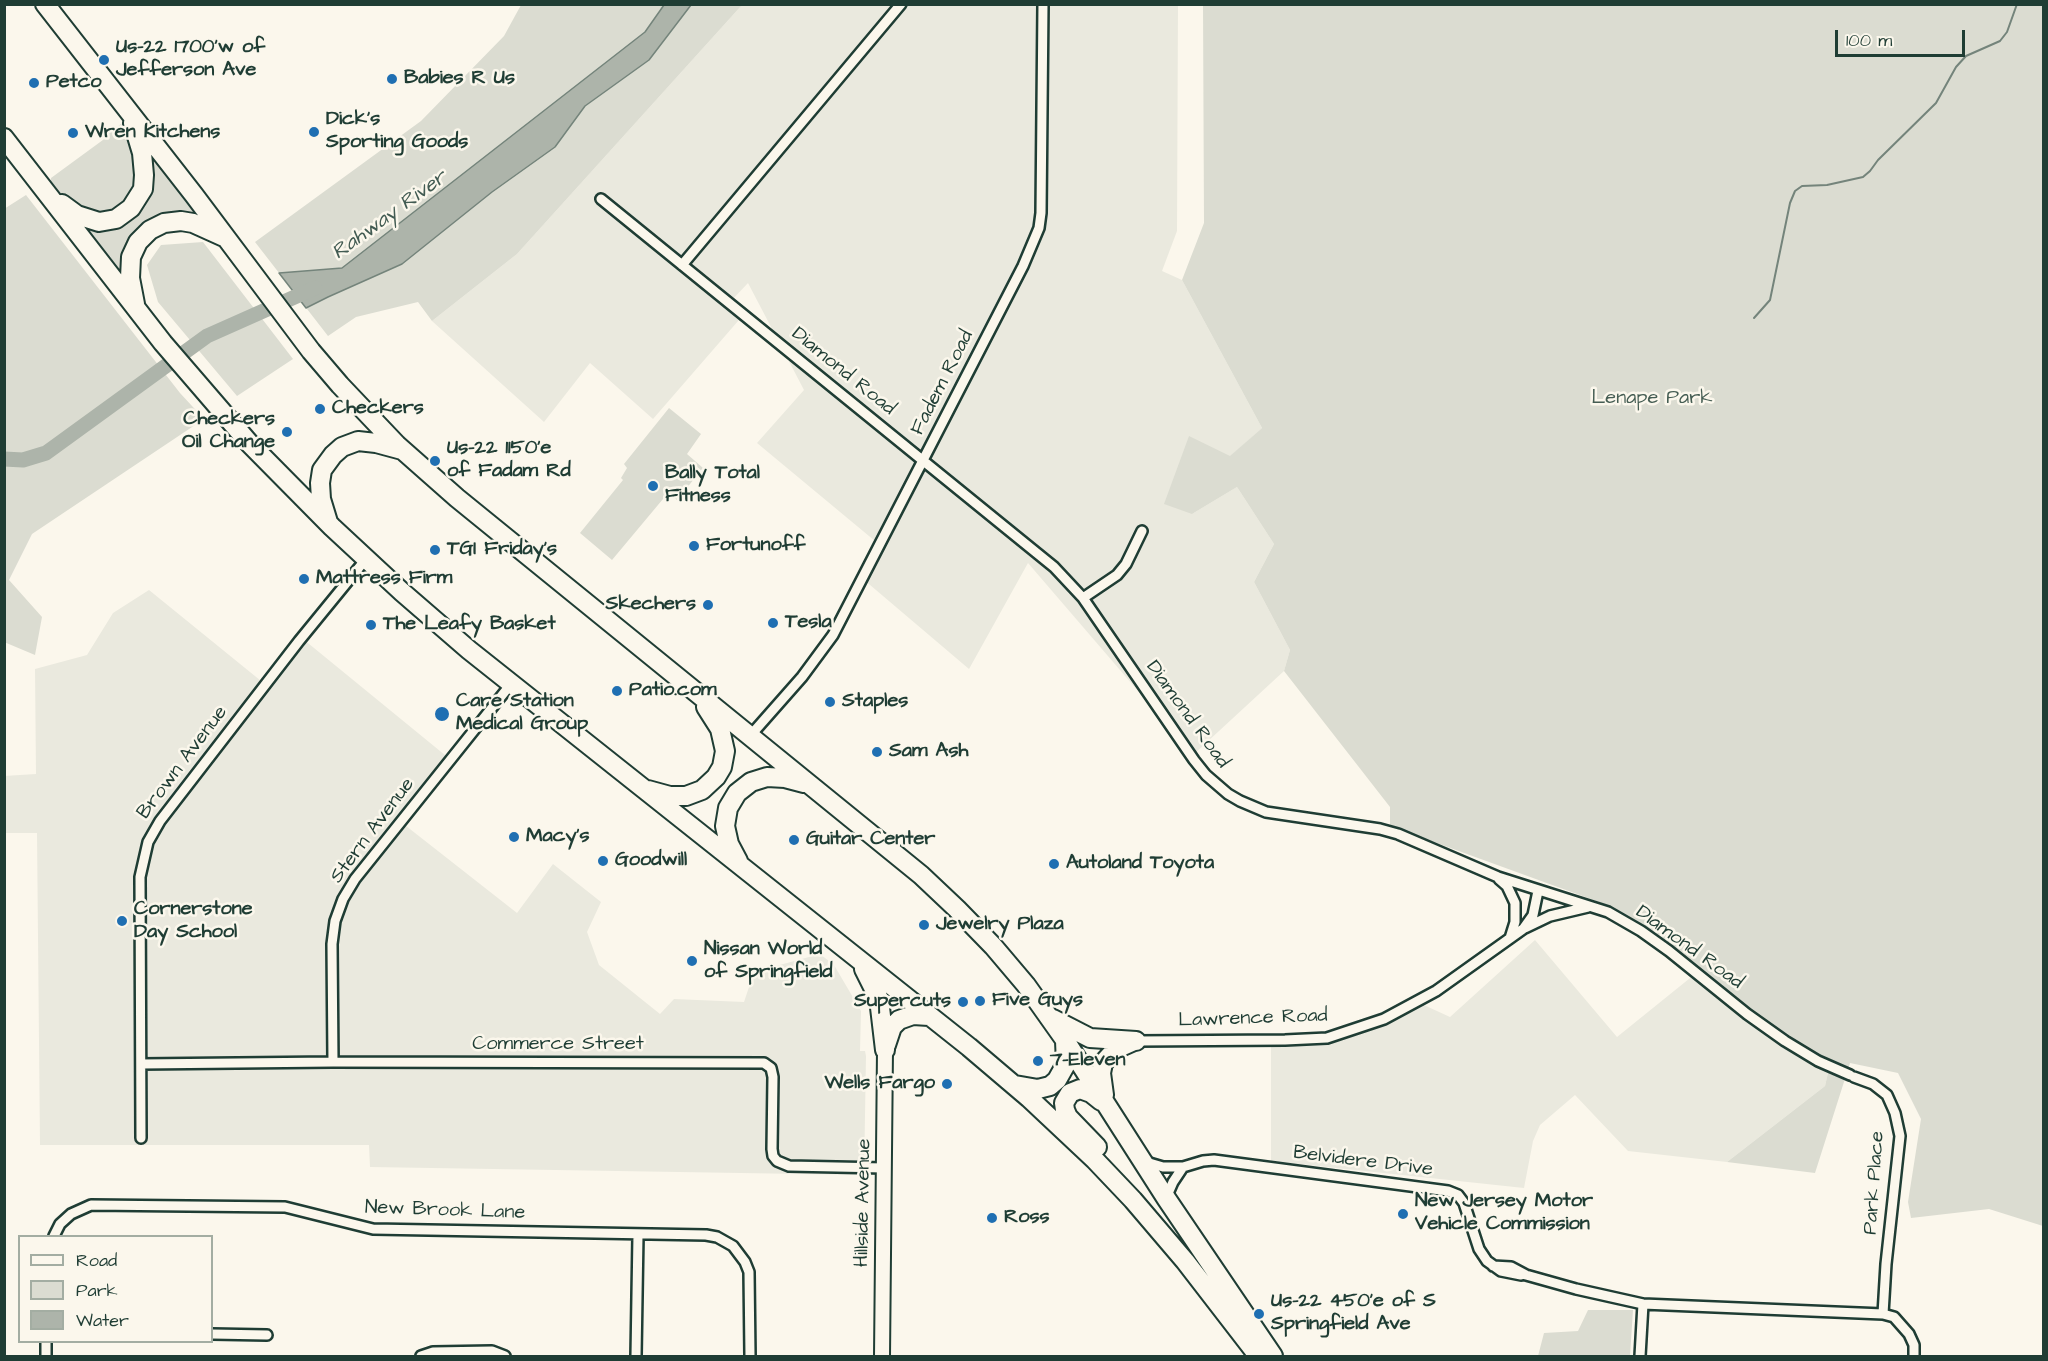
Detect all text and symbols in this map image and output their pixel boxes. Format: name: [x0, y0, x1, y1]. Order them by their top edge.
scale bar: [1838, 18, 1968, 56]
text: 100 m: [1846, 28, 1892, 53]
place label: Us-22 1700'w of Jefferson Ave: [116, 36, 265, 83]
marker: Us-22 1700'w of Jefferson Ave: [97, 53, 111, 67]
place label: Babies R Us: [404, 67, 515, 91]
place label: Petco: [46, 71, 102, 95]
marker: Babies R Us: [385, 72, 399, 86]
marker: Petco: [27, 76, 41, 90]
place label: Dick's Sporting Goods: [326, 108, 468, 155]
place label: Wren Kitchens: [85, 121, 220, 145]
marker: Dick's Sporting Goods: [307, 125, 321, 139]
marker: Wren Kitchens: [66, 126, 80, 140]
water label: Rahway River: [328, 166, 452, 266]
street label: Diamond Road: [786, 323, 900, 421]
street label: Fadem Road: [906, 326, 980, 440]
park label: Lenape Park: [1591, 387, 1713, 411]
place label: Checkers: [332, 397, 424, 421]
marker: Checkers: [313, 402, 327, 416]
place label: Checkers Oil Change: [182, 408, 275, 455]
marker: Checkers Oil Change: [280, 425, 294, 439]
place label: Us-22 1150'e of Fadam Rd: [447, 437, 571, 484]
marker: Us-22 1150'e of Fadam Rd: [428, 454, 442, 468]
place label: Bally Total Fitness: [665, 462, 760, 509]
marker: Bally Total Fitness: [646, 479, 660, 493]
place label: Fortunoff: [706, 534, 805, 558]
place label: TGI Friday's: [447, 538, 557, 562]
marker: Fortunoff: [687, 539, 701, 553]
marker: TGI Friday's: [428, 543, 442, 557]
place label: Mattress Firm: [316, 567, 452, 591]
marker: Mattress Firm: [297, 572, 311, 586]
place label: Skechers: [606, 593, 696, 617]
marker: Skechers: [701, 598, 715, 612]
place label: Tesla: [785, 611, 832, 635]
place label: The Leafy Basket: [383, 613, 556, 637]
marker: Tesla: [766, 616, 780, 630]
marker: The Leafy Basket: [364, 618, 378, 632]
street label: Diamond Road: [1140, 656, 1234, 774]
place label: Patio.com: [629, 679, 717, 703]
marker: Patio.com: [610, 684, 624, 698]
place label: Care Station Medical Group: [456, 690, 588, 737]
place label: Staples: [842, 690, 908, 714]
marker: Staples: [823, 695, 837, 709]
street label: Brown Avenue: [133, 702, 233, 824]
marker: Care Station Medical Group: [433, 705, 451, 723]
place label: Sam Ash: [889, 740, 968, 764]
marker: Sam Ash: [870, 745, 884, 759]
street label: Stern Avenue: [326, 774, 420, 888]
place label: Macy's: [526, 825, 590, 849]
place label: Guitar Center: [806, 828, 935, 852]
marker: Macy's: [507, 830, 521, 844]
marker: Guitar Center: [787, 833, 801, 847]
place label: Goodwill: [615, 849, 687, 873]
place label: Autoland Toyota: [1066, 852, 1214, 876]
marker: Goodwill: [596, 854, 610, 868]
marker: Autoland Toyota: [1047, 857, 1061, 871]
place label: Cornerstone Day School: [134, 898, 252, 945]
street label: Diamond Road: [1630, 901, 1748, 995]
place label: Jewelry Plaza: [936, 913, 1064, 937]
marker: Cornerstone Day School: [115, 914, 129, 928]
marker: Jewelry Plaza: [917, 918, 931, 932]
place label: Nissan World of Springfield: [704, 938, 833, 985]
marker: Nissan World of Springfield: [685, 954, 699, 968]
place label: Five Guys: [992, 989, 1083, 1013]
place label: Supercuts: [854, 990, 951, 1014]
marker: Five Guys: [973, 994, 987, 1008]
marker: Supercuts: [956, 995, 970, 1009]
street label: Lawrence Road: [1178, 1004, 1328, 1034]
street label: Commerce Street: [472, 1033, 644, 1057]
place label: 7-Eleven: [1050, 1049, 1126, 1073]
marker: 7-Eleven: [1031, 1054, 1045, 1068]
place label: Wells Fargo: [824, 1072, 935, 1096]
marker: Wells Fargo: [940, 1077, 954, 1091]
street label: Park Place: [1859, 1130, 1891, 1236]
street label: Hillside Avenue: [851, 1139, 877, 1267]
street label: Belvidere Drive: [1292, 1142, 1434, 1182]
place label: New Jersey Motor Vehicle Commission: [1415, 1190, 1593, 1237]
street label: New Brook Lane: [364, 1196, 526, 1226]
place label: Ross: [1004, 1206, 1050, 1230]
marker: New Jersey Motor Vehicle Commission: [1396, 1207, 1410, 1221]
marker: Ross: [985, 1211, 999, 1225]
legend: [18, 1235, 213, 1343]
text: Road: [76, 1248, 117, 1273]
text: Park: [76, 1278, 118, 1303]
place label: Us-22 450'e of S Springfield Ave: [1271, 1290, 1436, 1337]
marker: Us-22 450'e of S Springfield Ave: [1252, 1307, 1266, 1321]
text: Water: [76, 1308, 129, 1333]

